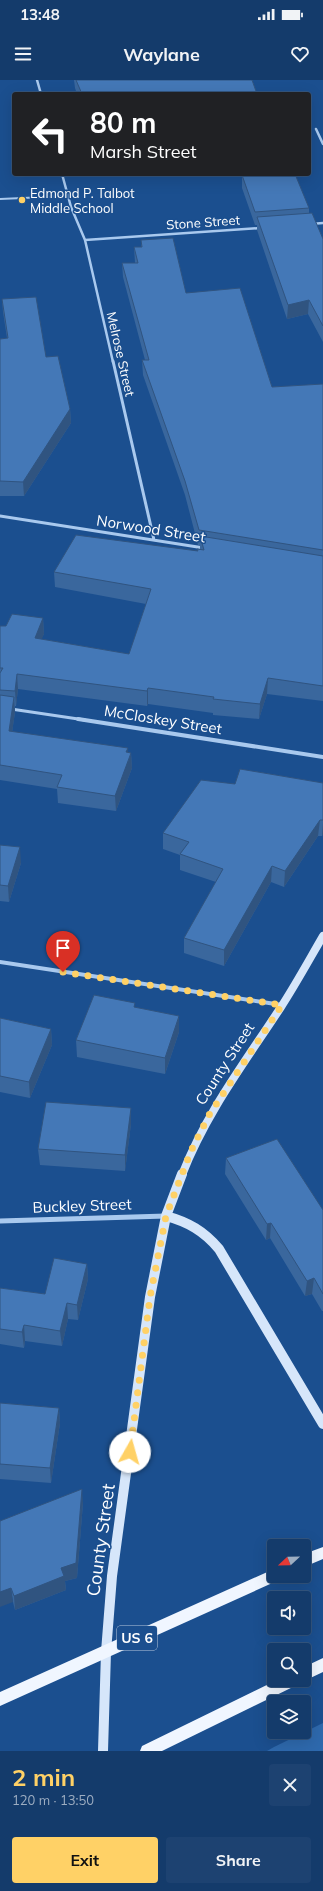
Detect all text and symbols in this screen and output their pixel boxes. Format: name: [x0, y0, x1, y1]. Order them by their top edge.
text: 13:48: [20, 5, 60, 24]
icon: menu: [12, 43, 34, 65]
text: Waylane: [123, 43, 200, 66]
icon: heart: [289, 43, 311, 65]
text: 80 m: [90, 105, 156, 140]
icon: left: [24, 108, 76, 160]
text: Marsh Street: [90, 140, 197, 163]
place label: Edmond P. Talbot Middle School: [30, 185, 135, 216]
marker: Edmond P. Talbot Middle School: [17, 195, 27, 205]
street label: Stone Street: [166, 211, 241, 233]
street label: Melrose Street: [104, 310, 139, 398]
street label: Norwood Street: [95, 511, 207, 547]
street label: McCloskey Street: [103, 701, 223, 738]
pin: [46, 931, 80, 972]
icon: arrive: [52, 937, 74, 959]
street label: County Street: [191, 1019, 258, 1109]
street label: Buckley Street: [32, 1194, 132, 1217]
position arrow: [109, 1431, 151, 1473]
street label: County Street: [81, 1482, 120, 1598]
north arrow: [267, 1539, 311, 1583]
map controls: [267, 1539, 311, 1739]
button: sound: [267, 1591, 311, 1635]
road number: US 6: [117, 1626, 157, 1650]
button: search: [267, 1643, 311, 1687]
button: layers: [267, 1695, 311, 1739]
text: 2 min: [12, 1762, 75, 1792]
button: close: [269, 1764, 311, 1806]
text: 120 m · 13:50: [12, 1792, 94, 1808]
button: Exit: [12, 1837, 158, 1883]
button: Share: [166, 1837, 311, 1883]

